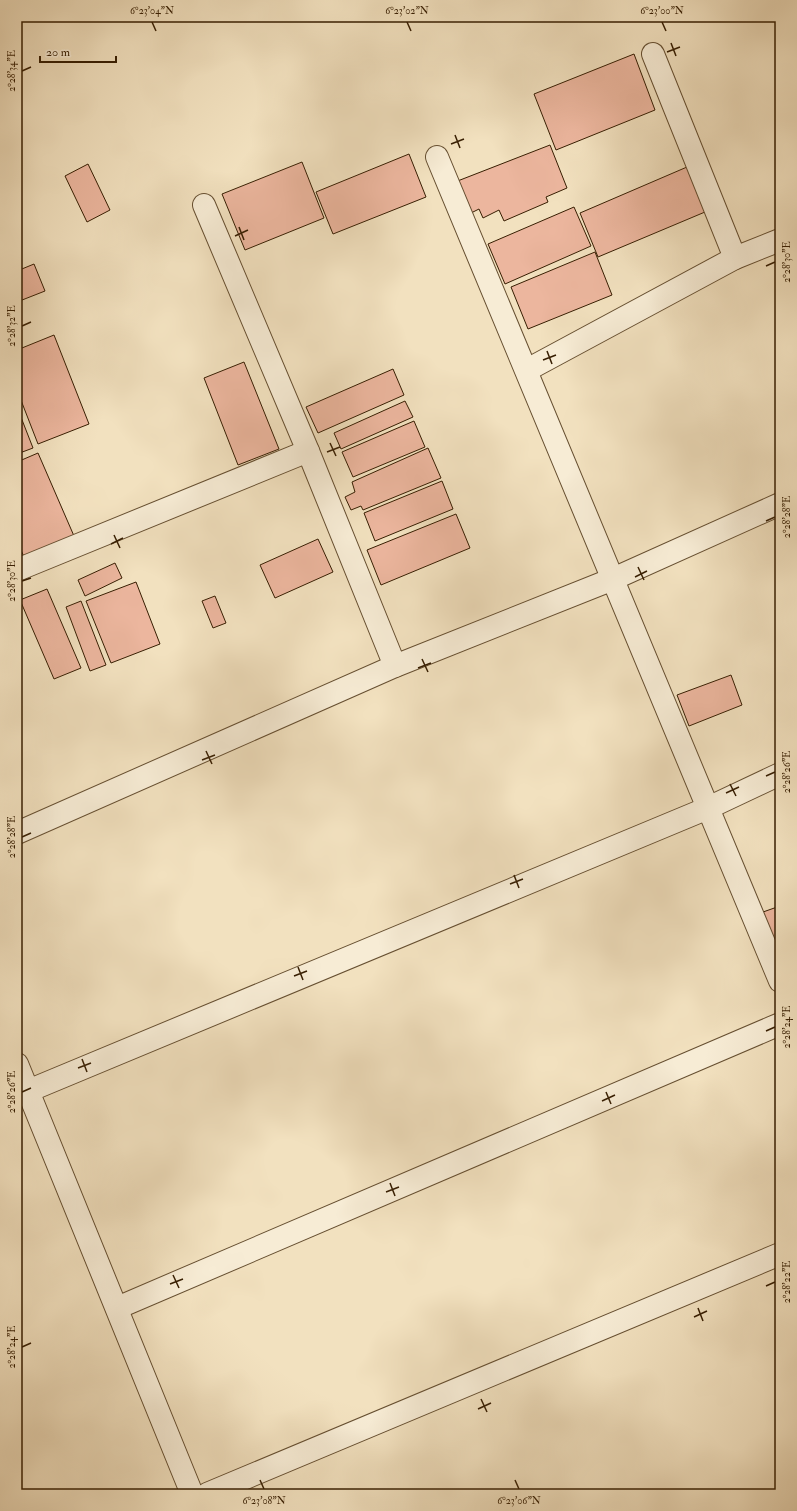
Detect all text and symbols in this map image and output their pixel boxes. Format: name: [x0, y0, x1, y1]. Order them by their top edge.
text: 6°23'04"N: [130, 5, 174, 17]
text: 6°23'02"N: [385, 5, 429, 17]
text: 6°23'00"N: [640, 5, 684, 17]
scale bar: [40, 38, 116, 64]
text: 20 m: [46, 45, 71, 60]
text: 2°28'34"E: [6, 50, 18, 92]
text: 2°28'30"E: [781, 241, 793, 283]
text: 2°28'32"E: [6, 305, 18, 347]
text: 2°28'28"E: [781, 496, 793, 538]
text: 2°28'30"E: [6, 560, 18, 602]
text: 2°28'26"E: [781, 751, 793, 793]
text: 2°28'28"E: [6, 816, 18, 858]
text: 2°28'24"E: [781, 1006, 793, 1048]
text: 2°28'26"E: [6, 1071, 18, 1113]
text: 2°28'22"E: [781, 1261, 793, 1303]
text: 2°28'24"E: [6, 1326, 18, 1368]
text: 6°23'08"N: [242, 1495, 286, 1507]
text: 6°23'06"N: [497, 1495, 541, 1507]

